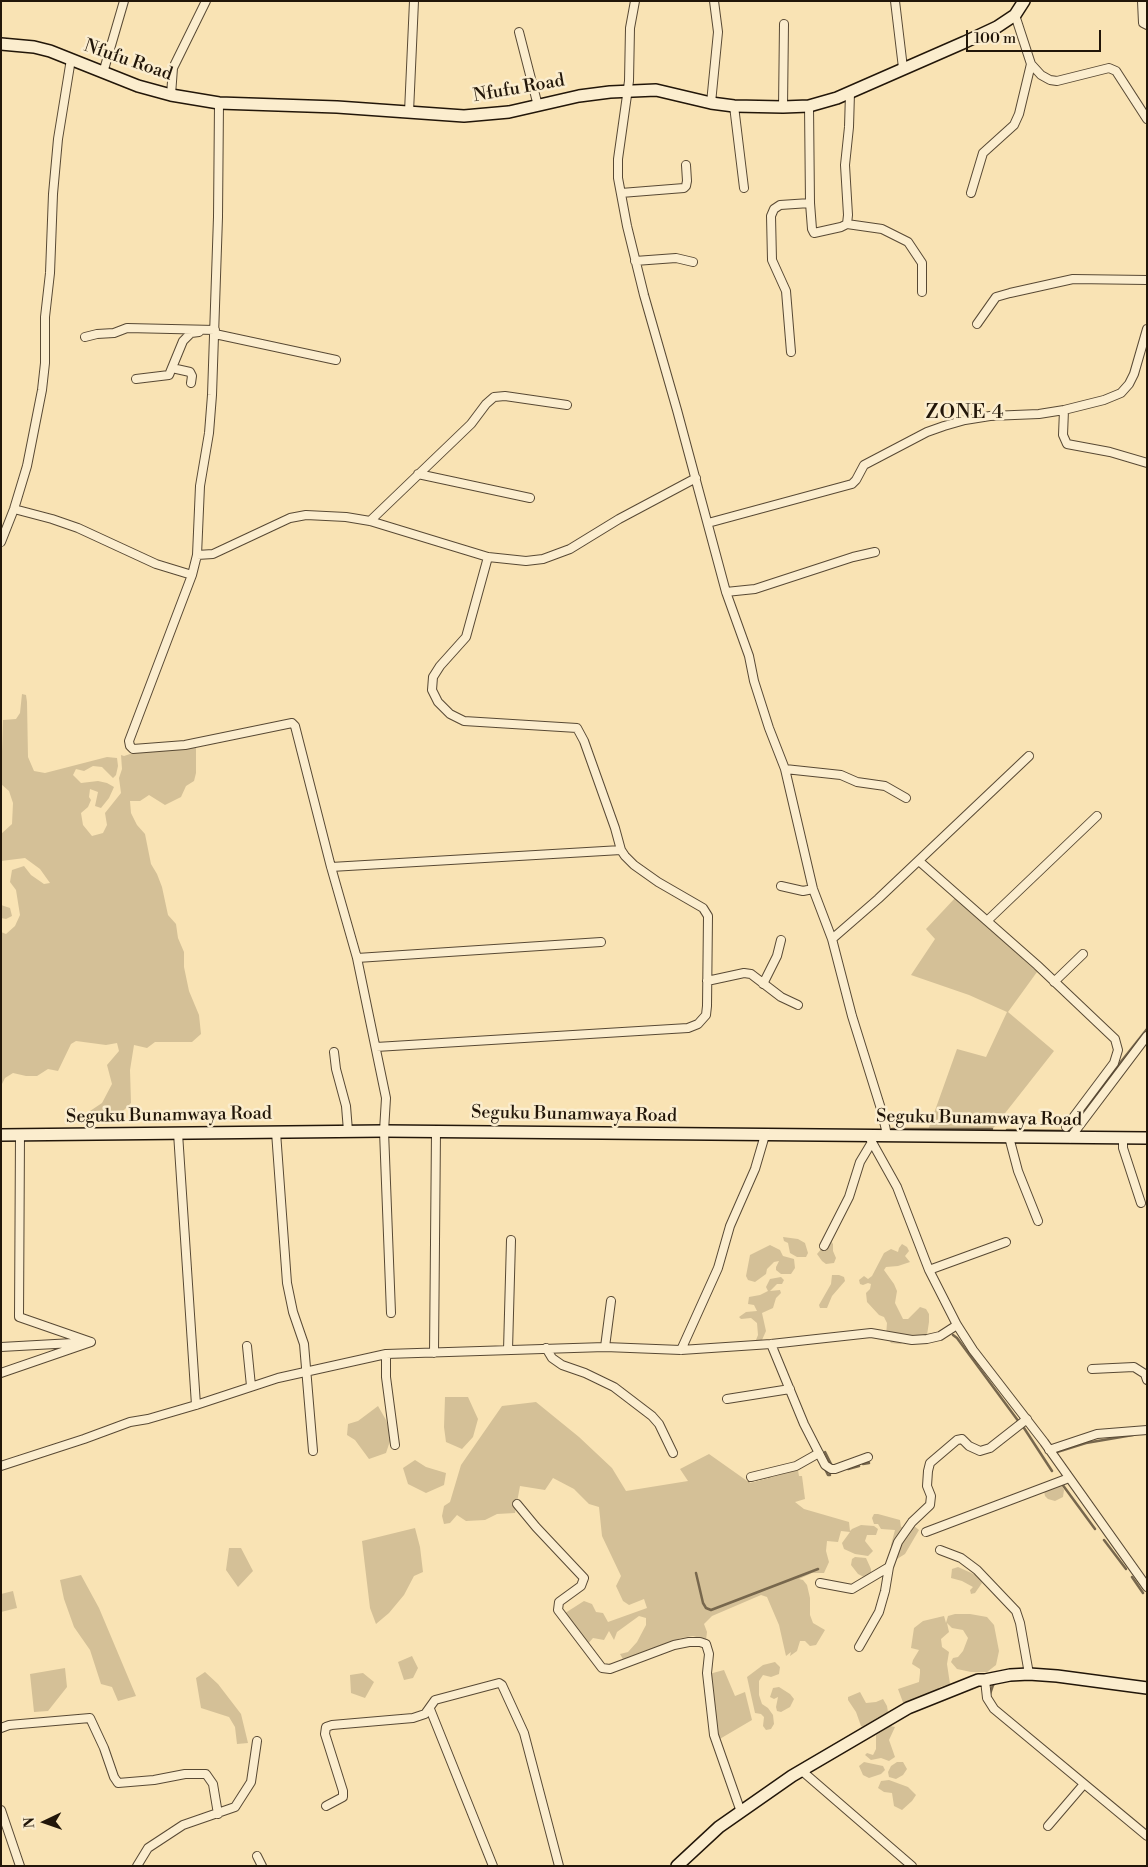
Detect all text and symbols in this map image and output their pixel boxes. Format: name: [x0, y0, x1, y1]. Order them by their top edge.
scale bar: [968, 20, 1103, 52]
text: 100 m: [974, 29, 1016, 48]
street label: Nfufu Road: [81, 36, 175, 86]
street label: Nfufu Road: [472, 70, 566, 108]
district label: ZONE 4: [925, 401, 1005, 425]
street label: Seguku Bunamwaya Road: [471, 1102, 677, 1128]
street label: Seguku Bunamwaya Road: [66, 1103, 272, 1129]
street label: Seguku Bunamwaya Road: [876, 1106, 1082, 1132]
north arrow: [20, 1797, 70, 1847]
text: N: [21, 1817, 39, 1829]

